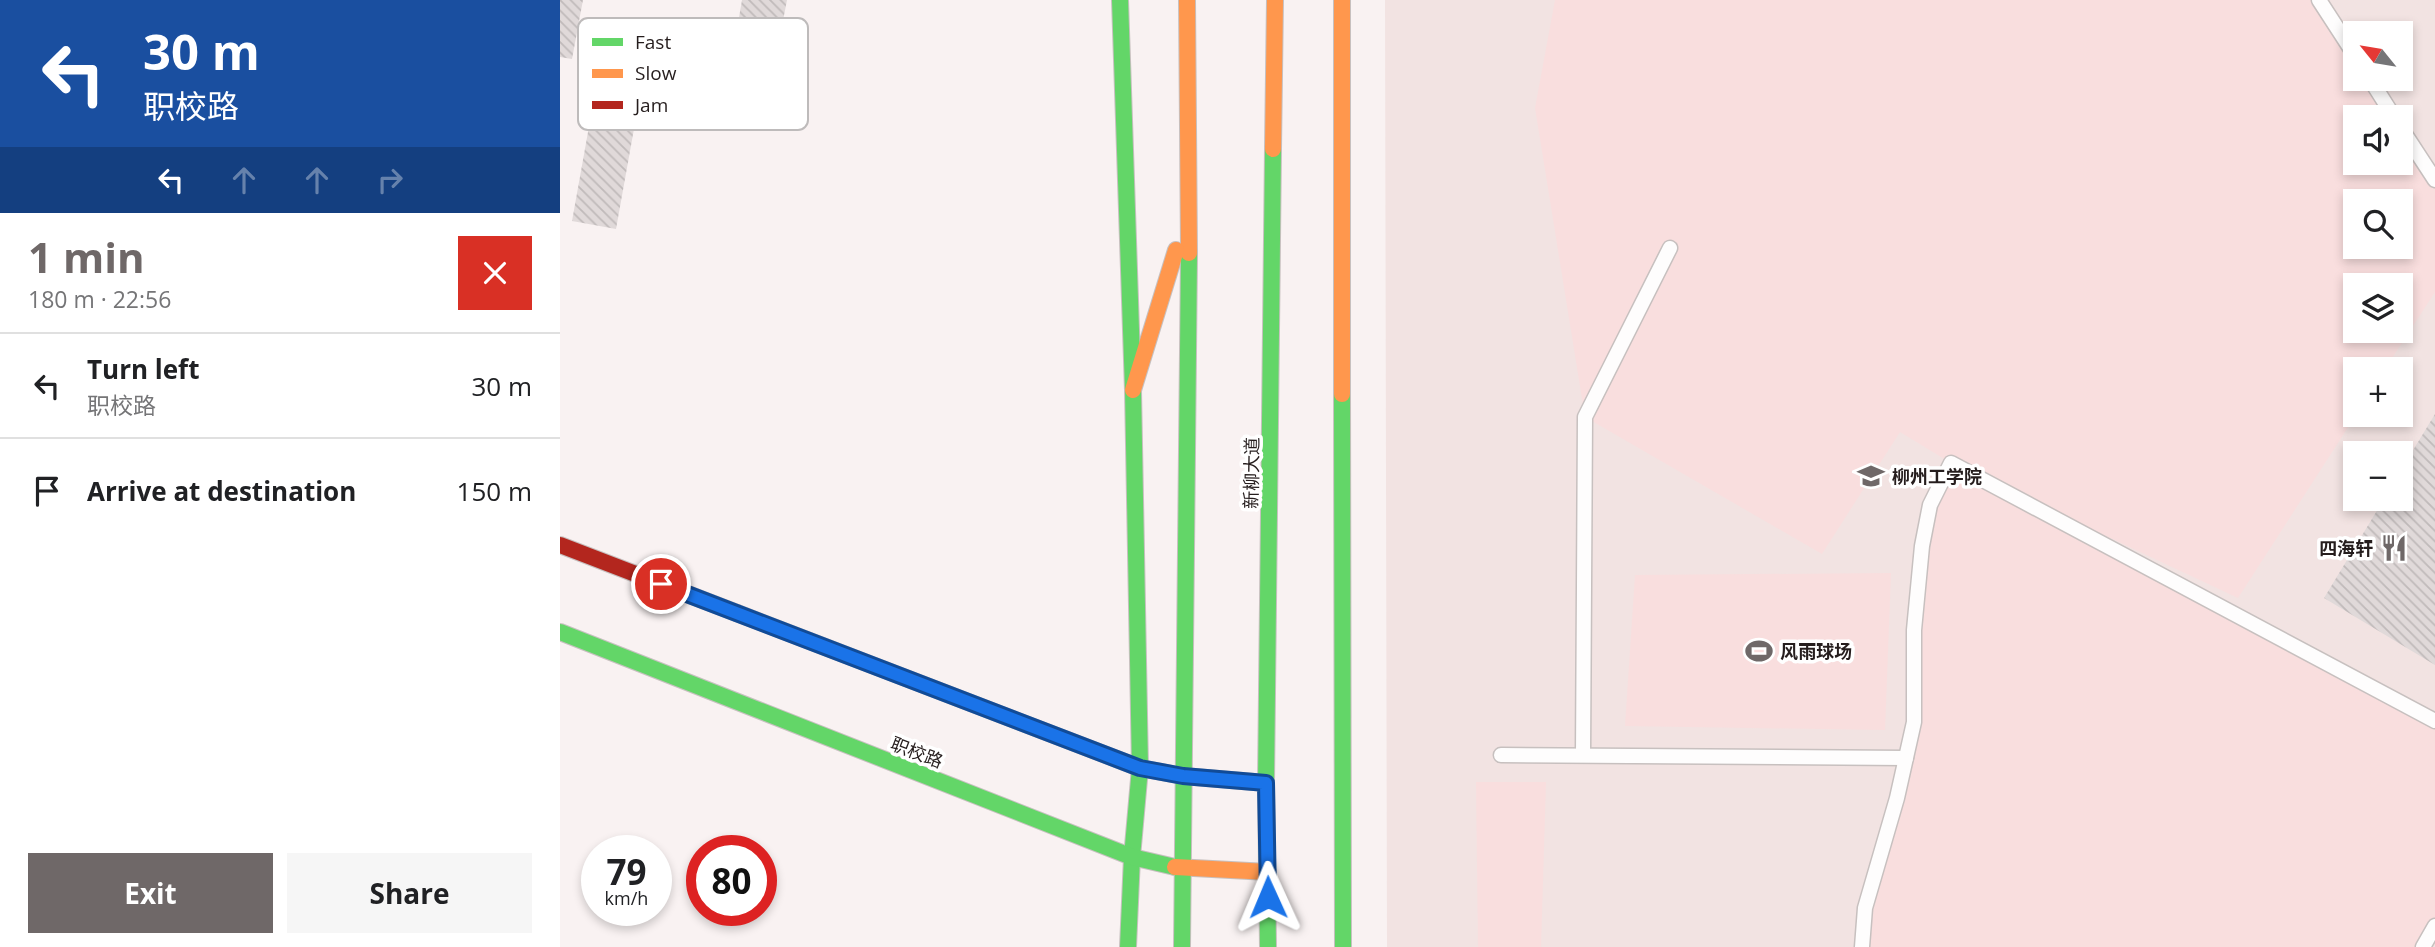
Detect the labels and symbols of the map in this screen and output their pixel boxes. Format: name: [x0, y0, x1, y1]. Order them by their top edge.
legend: [578, 18, 808, 130]
north arrow: [2343, 21, 2413, 91]
text: Fast: [635, 29, 671, 55]
text: Slow: [635, 60, 677, 86]
text: Jam: [633, 92, 668, 118]
street label: 新柳大道: [1238, 437, 1264, 509]
school or university icon: 柳州工学院: [1856, 461, 1886, 491]
place label: 柳州工学院: [1892, 464, 1982, 488]
restaurant icon: 四海轩: [2379, 533, 2409, 563]
place label: 四海轩: [2319, 536, 2373, 560]
pin: [631, 554, 691, 614]
sports icon: 风雨球场: [1744, 636, 1774, 666]
place label: 风雨球场: [1780, 639, 1852, 663]
street label: 职校路: [887, 731, 947, 773]
speed limit sign: 80: [686, 835, 777, 926]
position arrow: [1231, 860, 1305, 934]

